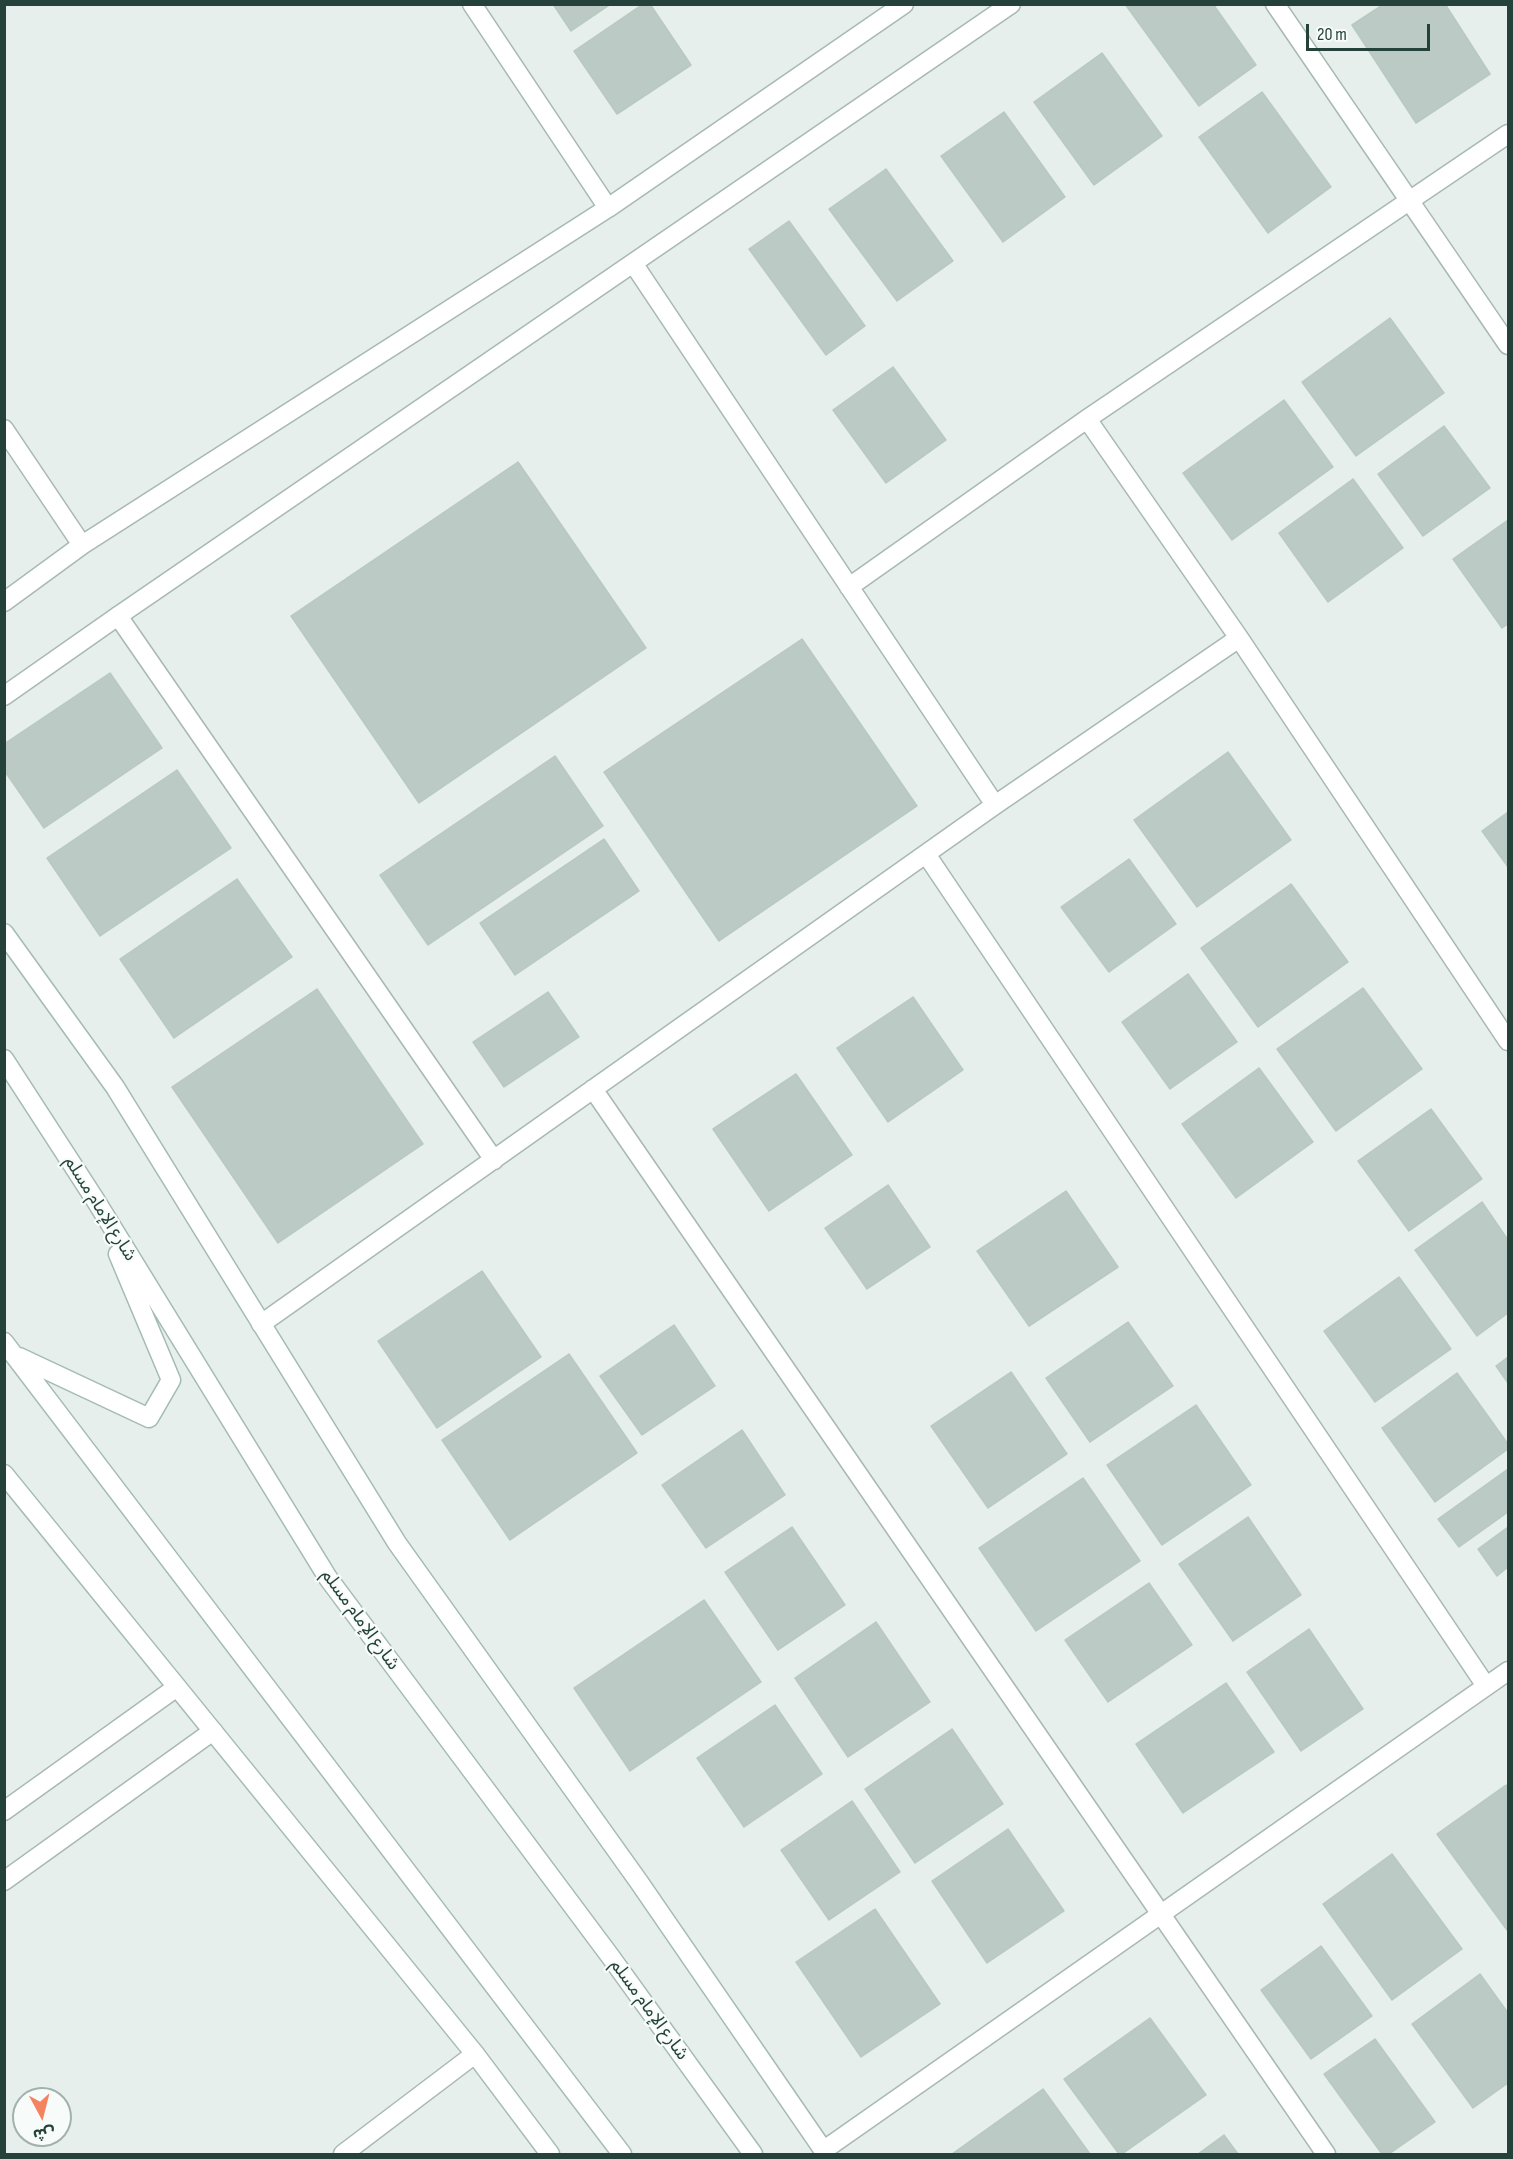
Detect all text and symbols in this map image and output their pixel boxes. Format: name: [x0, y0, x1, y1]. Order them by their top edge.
scale bar: [1309, 12, 1434, 50]
text: 20 m: [1317, 24, 1347, 45]
street label: شارع الإمام مسلم: [59, 1153, 141, 1265]
street label: شارع الإمام مسلم: [316, 1565, 404, 1675]
street label: شارع الإمام مسلم: [605, 1955, 693, 2065]
north arrow: [12, 2087, 72, 2147]
text: ش: [32, 2123, 56, 2144]

